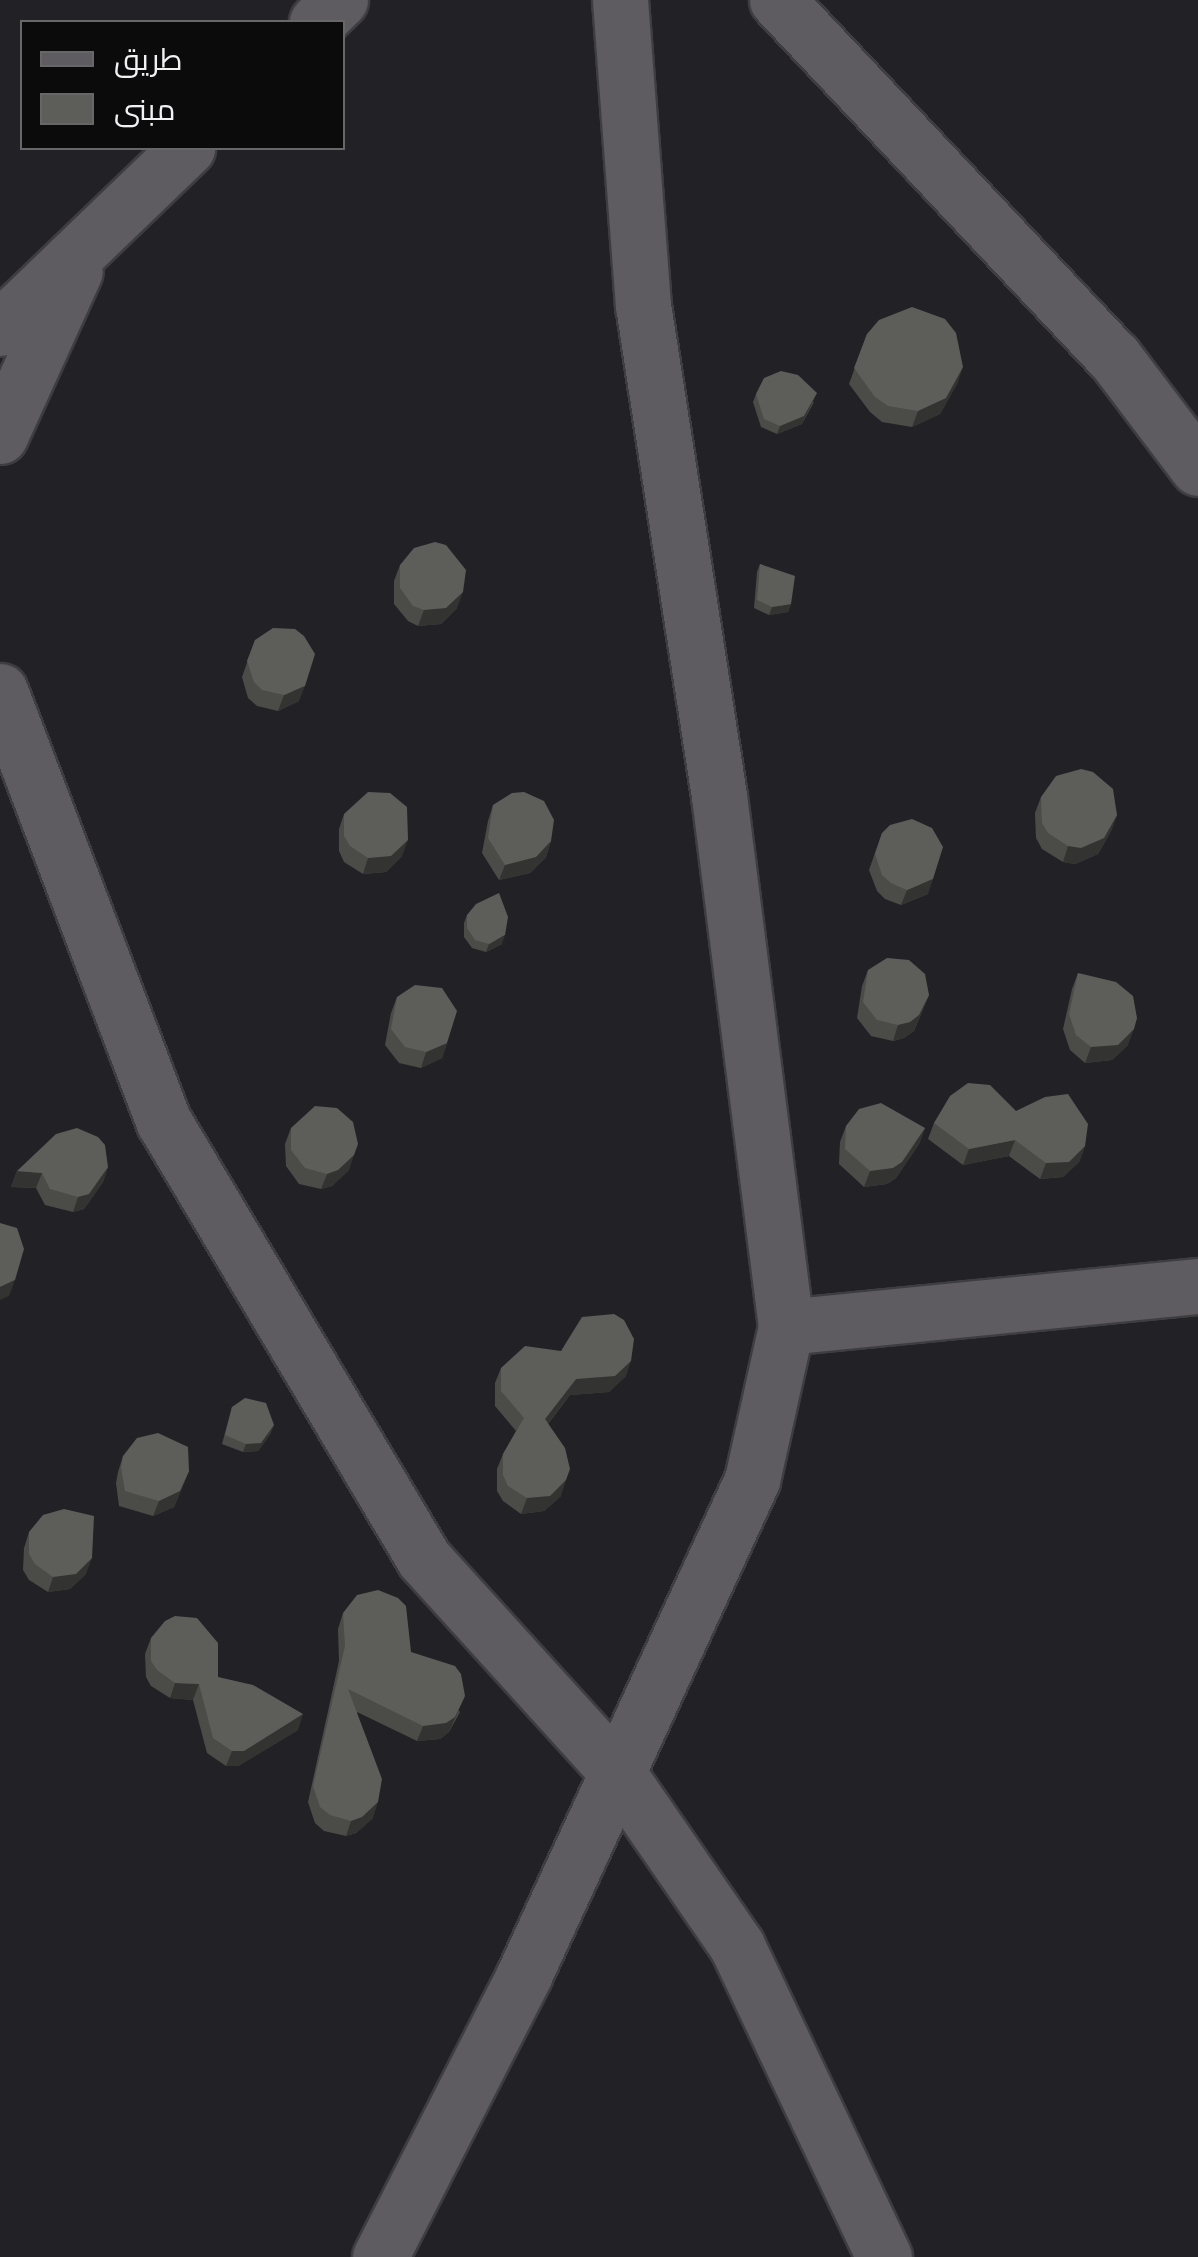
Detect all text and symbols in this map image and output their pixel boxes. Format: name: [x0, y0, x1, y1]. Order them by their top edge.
legend: [20, 20, 345, 150]
text: طريق: [114, 42, 183, 77]
text: مبنى: [114, 92, 175, 127]

